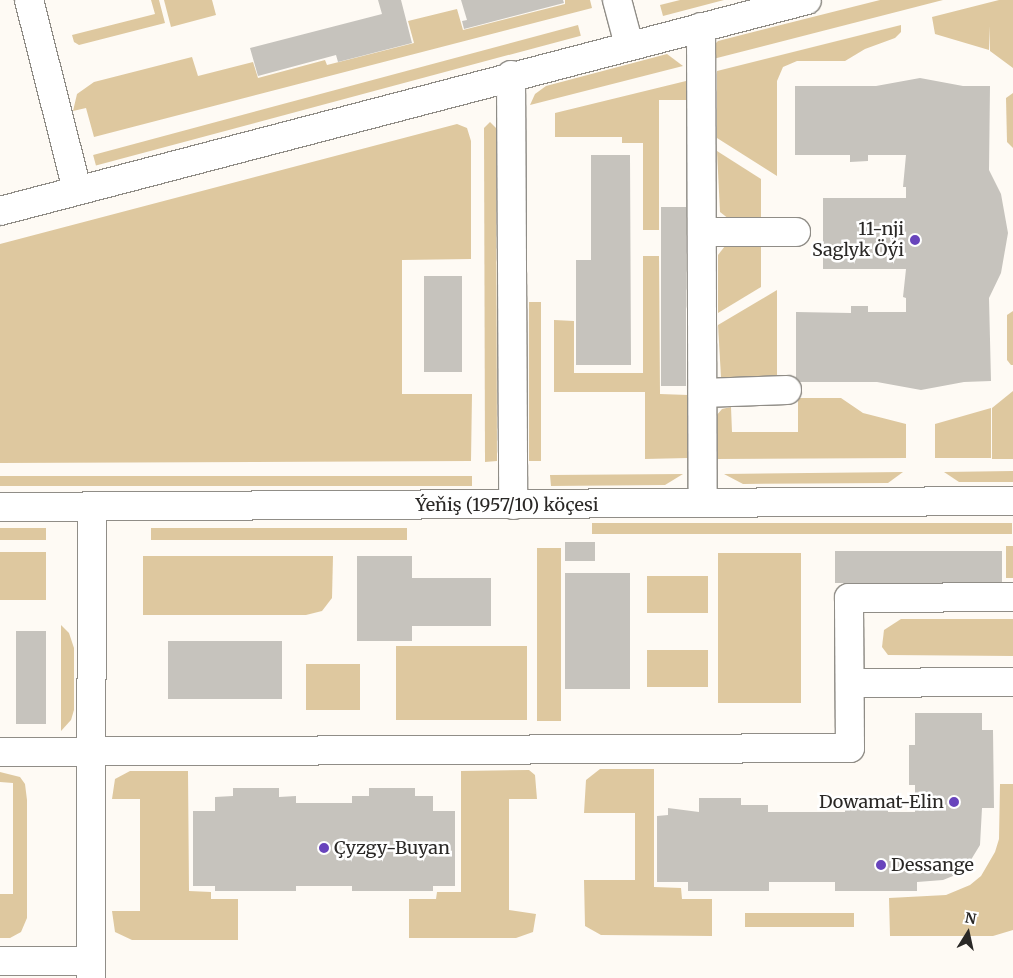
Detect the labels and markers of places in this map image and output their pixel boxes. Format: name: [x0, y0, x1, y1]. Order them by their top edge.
place label: 11-nji Saglyk Öýi: [812, 219, 904, 262]
marker: 11-nji Saglyk Öýi: [908, 233, 922, 247]
place label: Dowamat-Elin: [819, 791, 944, 813]
marker: Dowamat-Elin: [948, 796, 960, 808]
place label: Çyzgy-Buyan: [334, 837, 450, 859]
marker: Çyzgy-Buyan: [318, 842, 330, 854]
place label: Dessange: [891, 854, 974, 876]
marker: Dessange: [875, 859, 887, 871]

